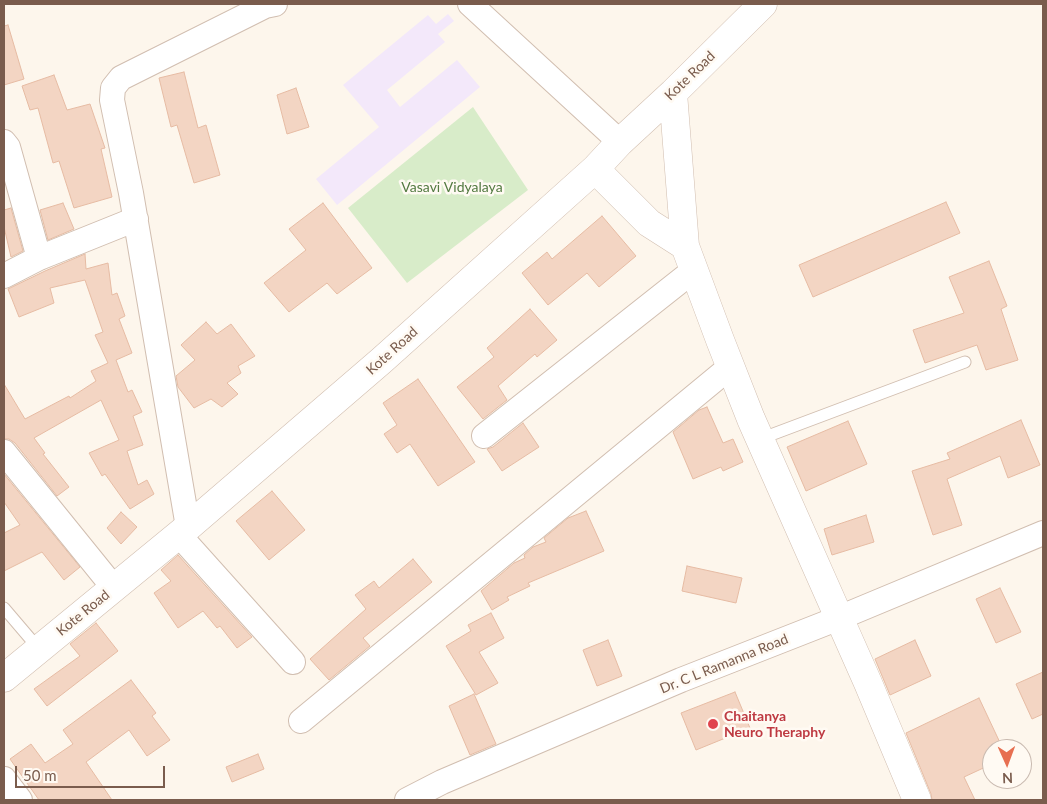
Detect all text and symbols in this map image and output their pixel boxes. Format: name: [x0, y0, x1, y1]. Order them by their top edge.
street label: Kote Road: [661, 48, 719, 104]
park label: Vasavi Vidyalaya: [401, 179, 503, 195]
street label: Kote Road: [363, 323, 421, 379]
street label: Kote Road: [53, 586, 113, 640]
street label: Dr. C L Ramanna Road: [657, 631, 791, 697]
place label: Chaitanya Neuro Theraphy: [724, 708, 825, 740]
marker: Chaitanya Neuro Theraphy: [706, 717, 720, 731]
north arrow: [982, 739, 1032, 789]
scale bar: [18, 756, 168, 788]
text: 50 m: [23, 766, 57, 784]
text: N: [1002, 770, 1013, 787]

